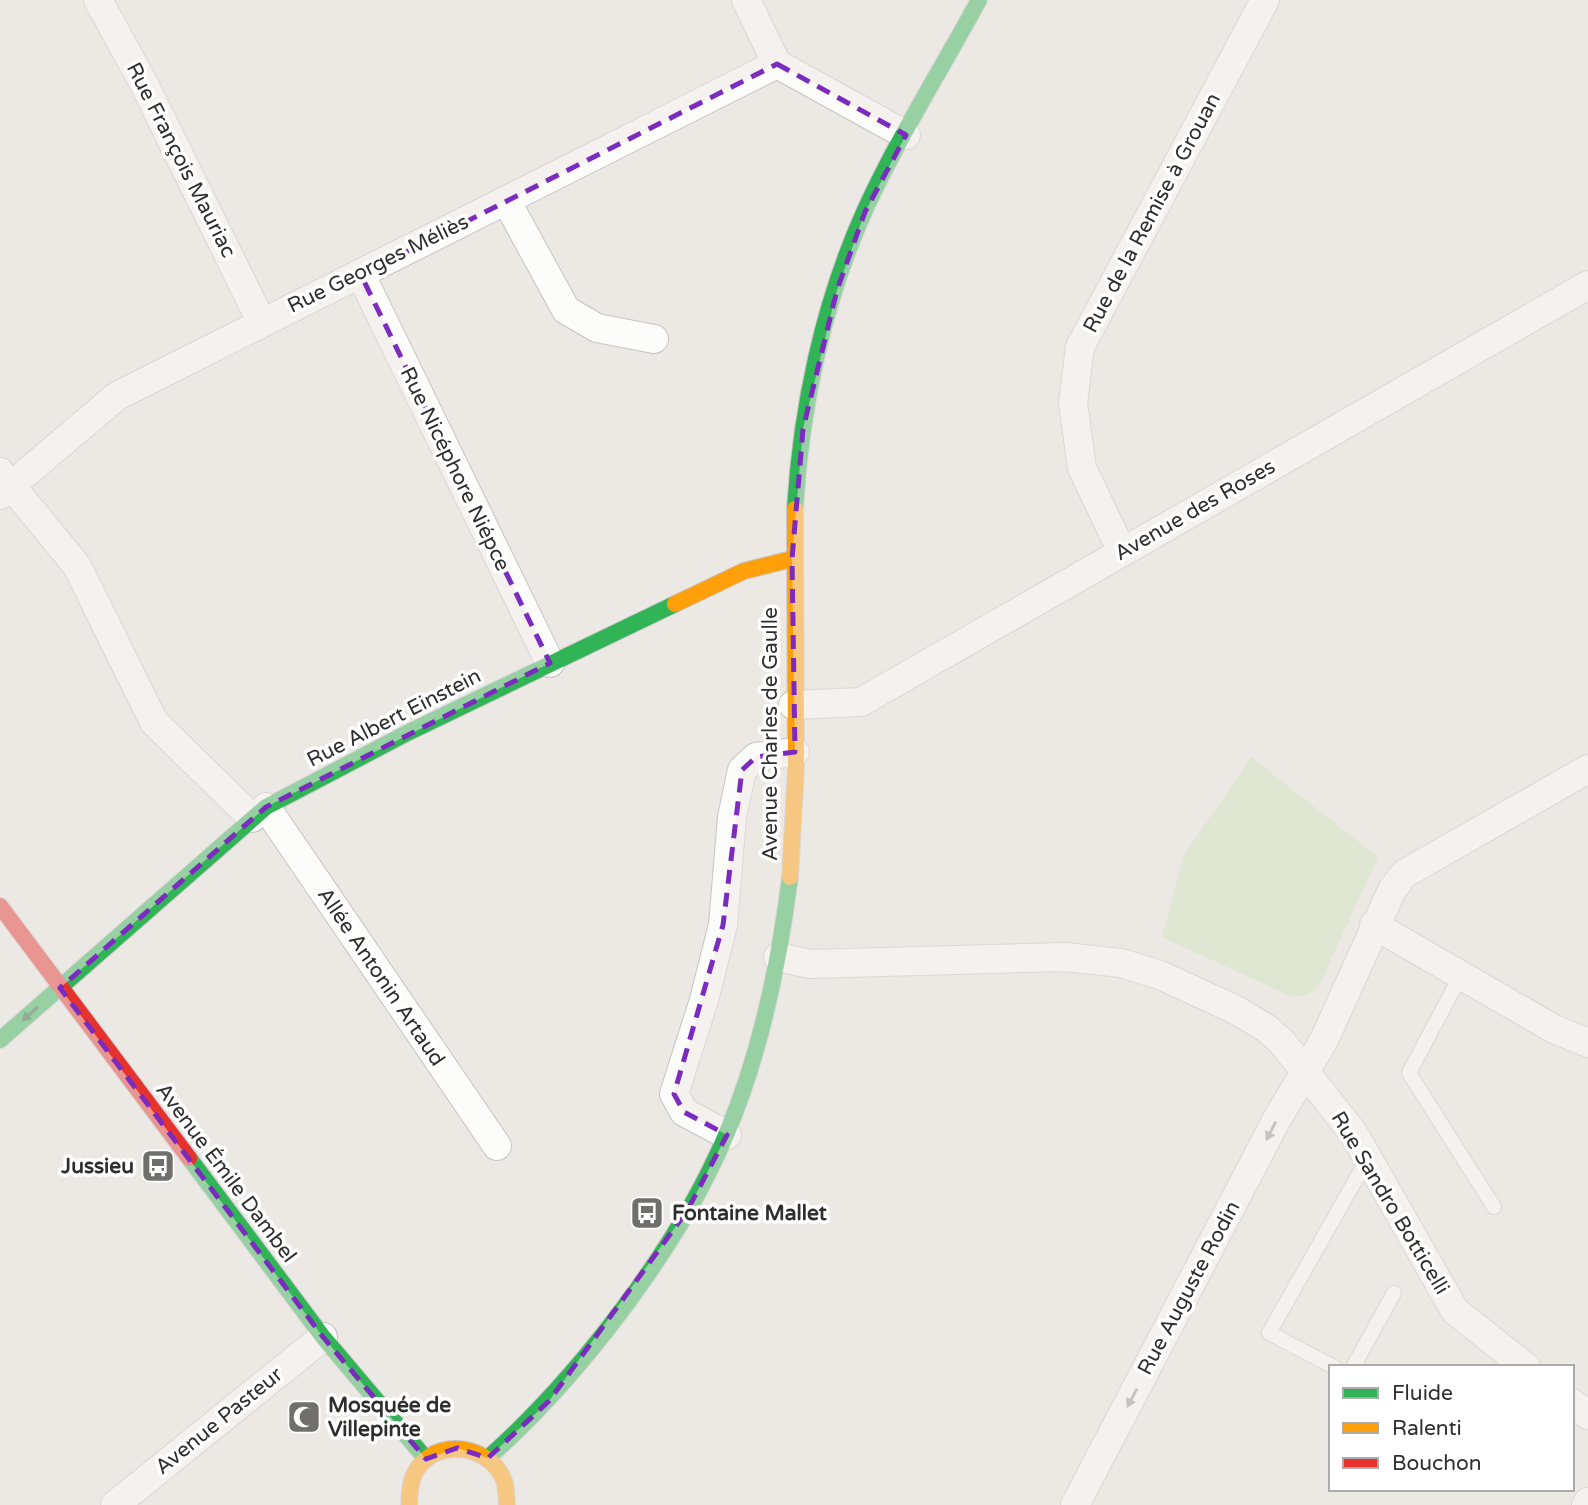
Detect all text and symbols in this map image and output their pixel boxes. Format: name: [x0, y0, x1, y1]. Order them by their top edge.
street label: Rue François Mauriac: [121, 58, 241, 262]
street label: Rue de la Remise à Grouan: [1078, 89, 1226, 337]
street label: Rue Georges Méliès: [283, 209, 473, 319]
street label: Rue Nicéphore Niépce: [395, 363, 515, 575]
street label: Avenue des Roses: [1110, 454, 1280, 566]
street label: Avenue Charles de Gaulle: [758, 607, 783, 861]
street label: Rue Albert Einstein: [303, 663, 485, 773]
street label: Allée Antonin Artaud: [312, 883, 450, 1071]
one-way arrow: [21, 1006, 39, 1022]
street label: Avenue Émile Dambel: [150, 1078, 302, 1268]
street label: Rue Sandro Botticelli: [1325, 1107, 1455, 1299]
one-way arrow: [1265, 1121, 1277, 1141]
bus stop icon: Jussieu: [139, 1147, 177, 1185]
place label: Jussieu: [60, 1154, 134, 1179]
bus stop icon: Fontaine Mallet: [628, 1194, 666, 1232]
street label: Rue Auguste Rodin: [1133, 1197, 1245, 1379]
place label: Fontaine Mallet: [672, 1201, 827, 1226]
street label: Avenue Pasteur: [150, 1362, 288, 1480]
legend: [1329, 1365, 1574, 1491]
text: Fluide: [1392, 1381, 1453, 1406]
one-way arrow: [1126, 1388, 1138, 1408]
place label: Mosquée de Villepinte: [328, 1393, 451, 1442]
mosque icon: Mosquée de Villepinte: [285, 1398, 323, 1436]
text: Ralenti: [1392, 1416, 1462, 1441]
text: Bouchon: [1392, 1451, 1482, 1476]

